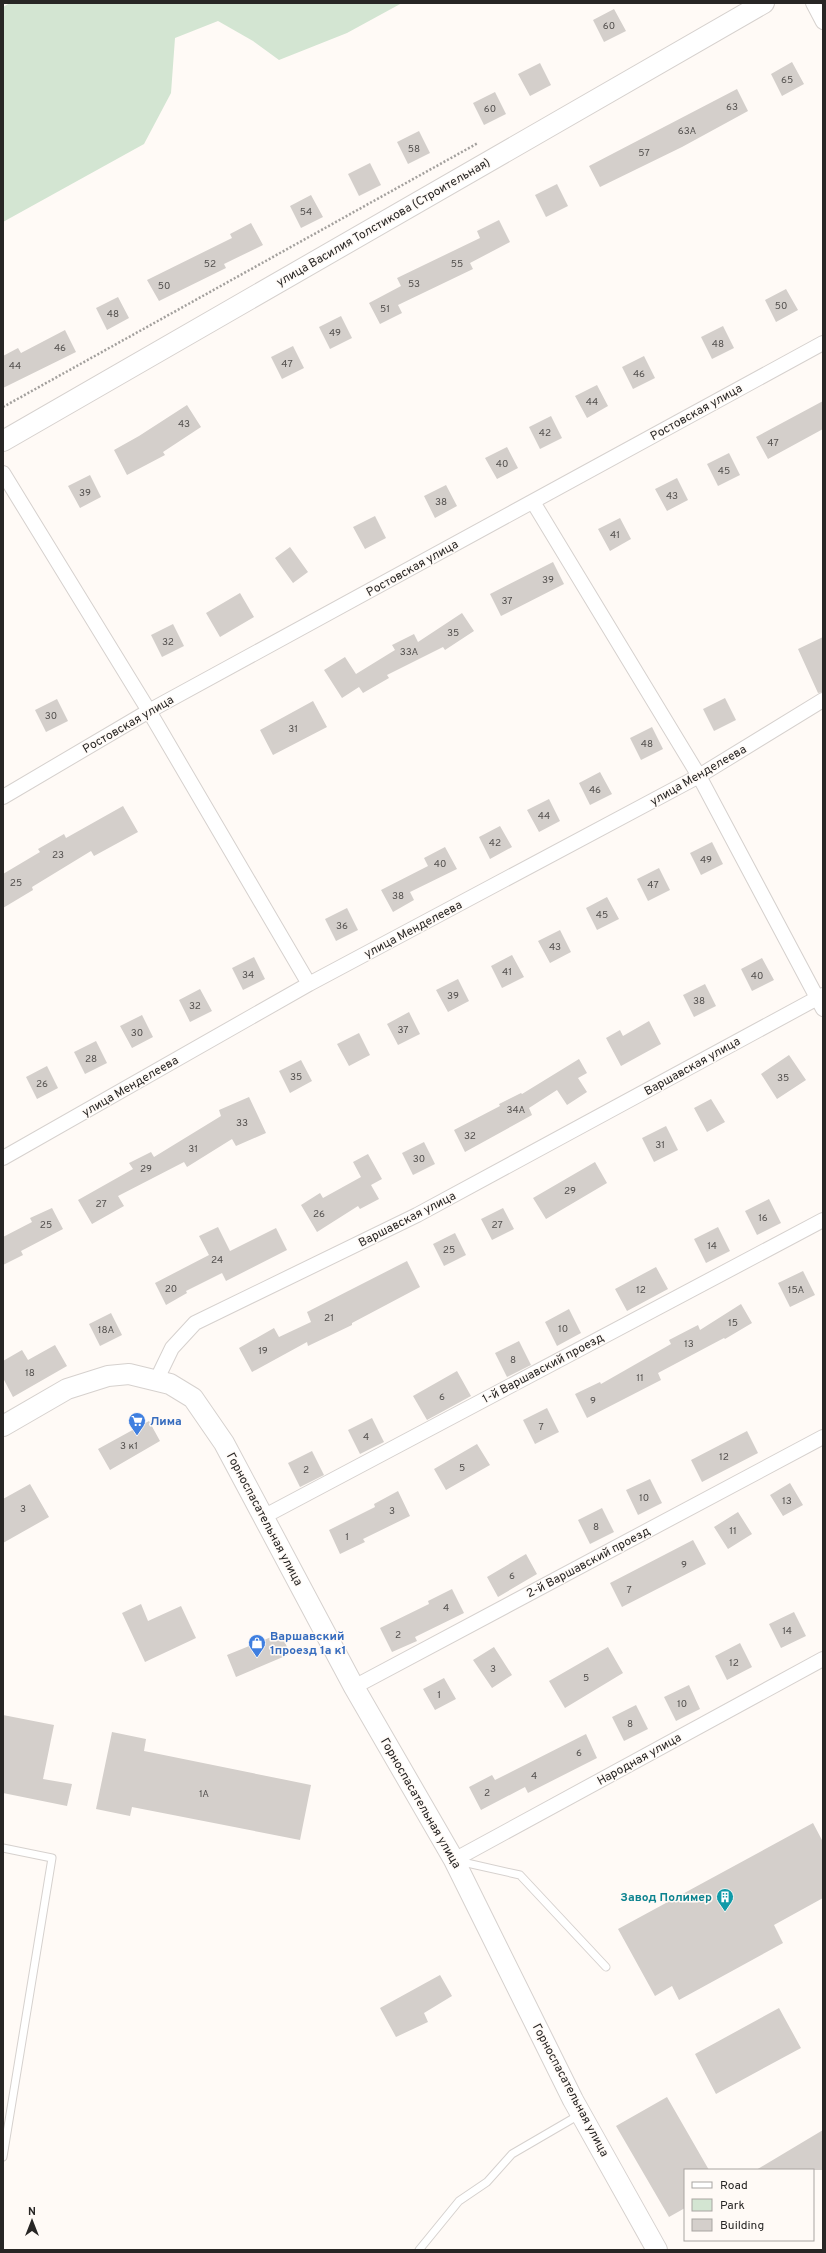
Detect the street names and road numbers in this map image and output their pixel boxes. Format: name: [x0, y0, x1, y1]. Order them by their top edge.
street label: улица Василия Толстикова (Строительная): [274, 155, 493, 291]
street label: Ростовская улица: [648, 381, 745, 445]
street label: Ростовская улица: [364, 537, 461, 601]
street label: Ростовская улица: [80, 692, 177, 758]
street label: улица Менделеева: [647, 742, 750, 810]
street label: улица Менделеева: [362, 897, 465, 962]
street label: Варшавская улица: [642, 1034, 743, 1100]
street label: улица Менделеева: [79, 1053, 182, 1121]
street label: Варшавская улица: [356, 1188, 459, 1251]
street label: 1-й Варшавский проезд: [480, 1330, 607, 1408]
street label: Горноспасательная улица: [222, 1450, 306, 1589]
street label: 2-й Варшавский проезд: [524, 1523, 653, 1602]
street label: Народная улица: [595, 1730, 684, 1790]
street label: Горноспасательная улица: [376, 1735, 464, 1872]
street label: Горноспасательная улица: [528, 2021, 612, 2160]

